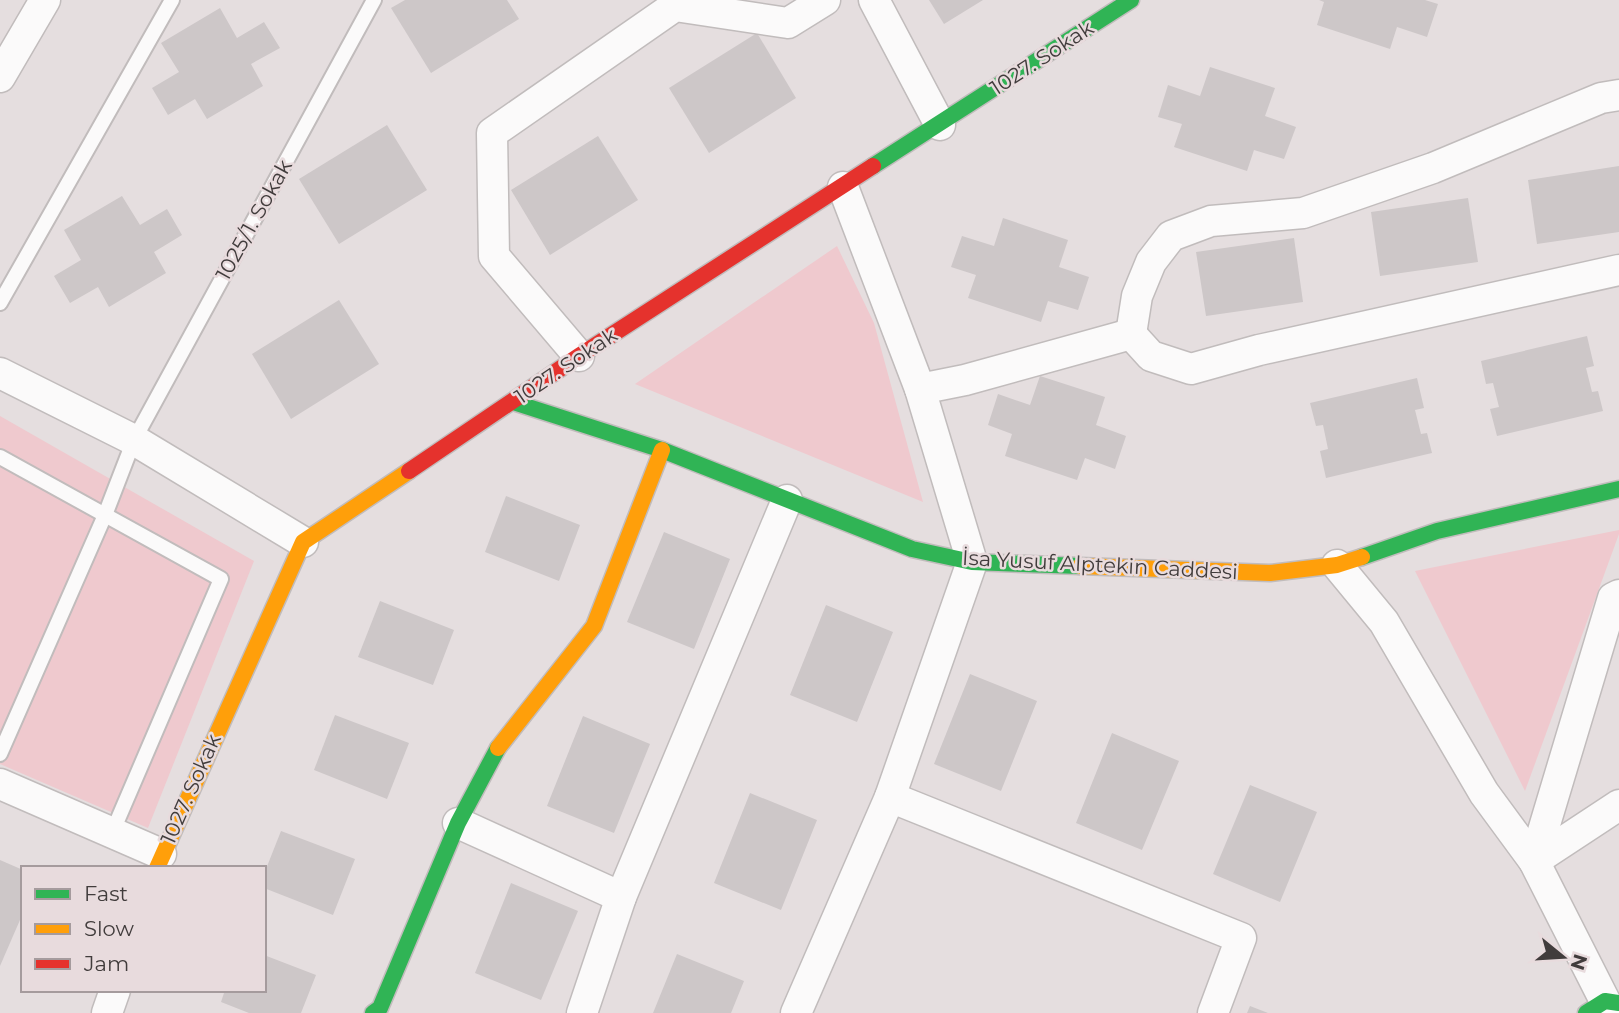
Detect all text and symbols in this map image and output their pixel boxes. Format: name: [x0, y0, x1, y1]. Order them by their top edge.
street label: 1027. Sokak: [985, 15, 1098, 100]
street label: 1025/1. Sokak: [210, 155, 297, 284]
street label: 1027. Sokak: [510, 322, 622, 409]
street label: İsa Yusuf Alptekin Caddesi: [962, 545, 1238, 584]
street label: 1027. Sokak: [155, 729, 226, 848]
legend: [21, 866, 266, 992]
text: Fast: [84, 881, 128, 906]
text: Slow: [84, 916, 134, 941]
north arrow: [1528, 922, 1598, 992]
text: Jam: [83, 951, 129, 976]
text: N: [1565, 951, 1592, 973]

